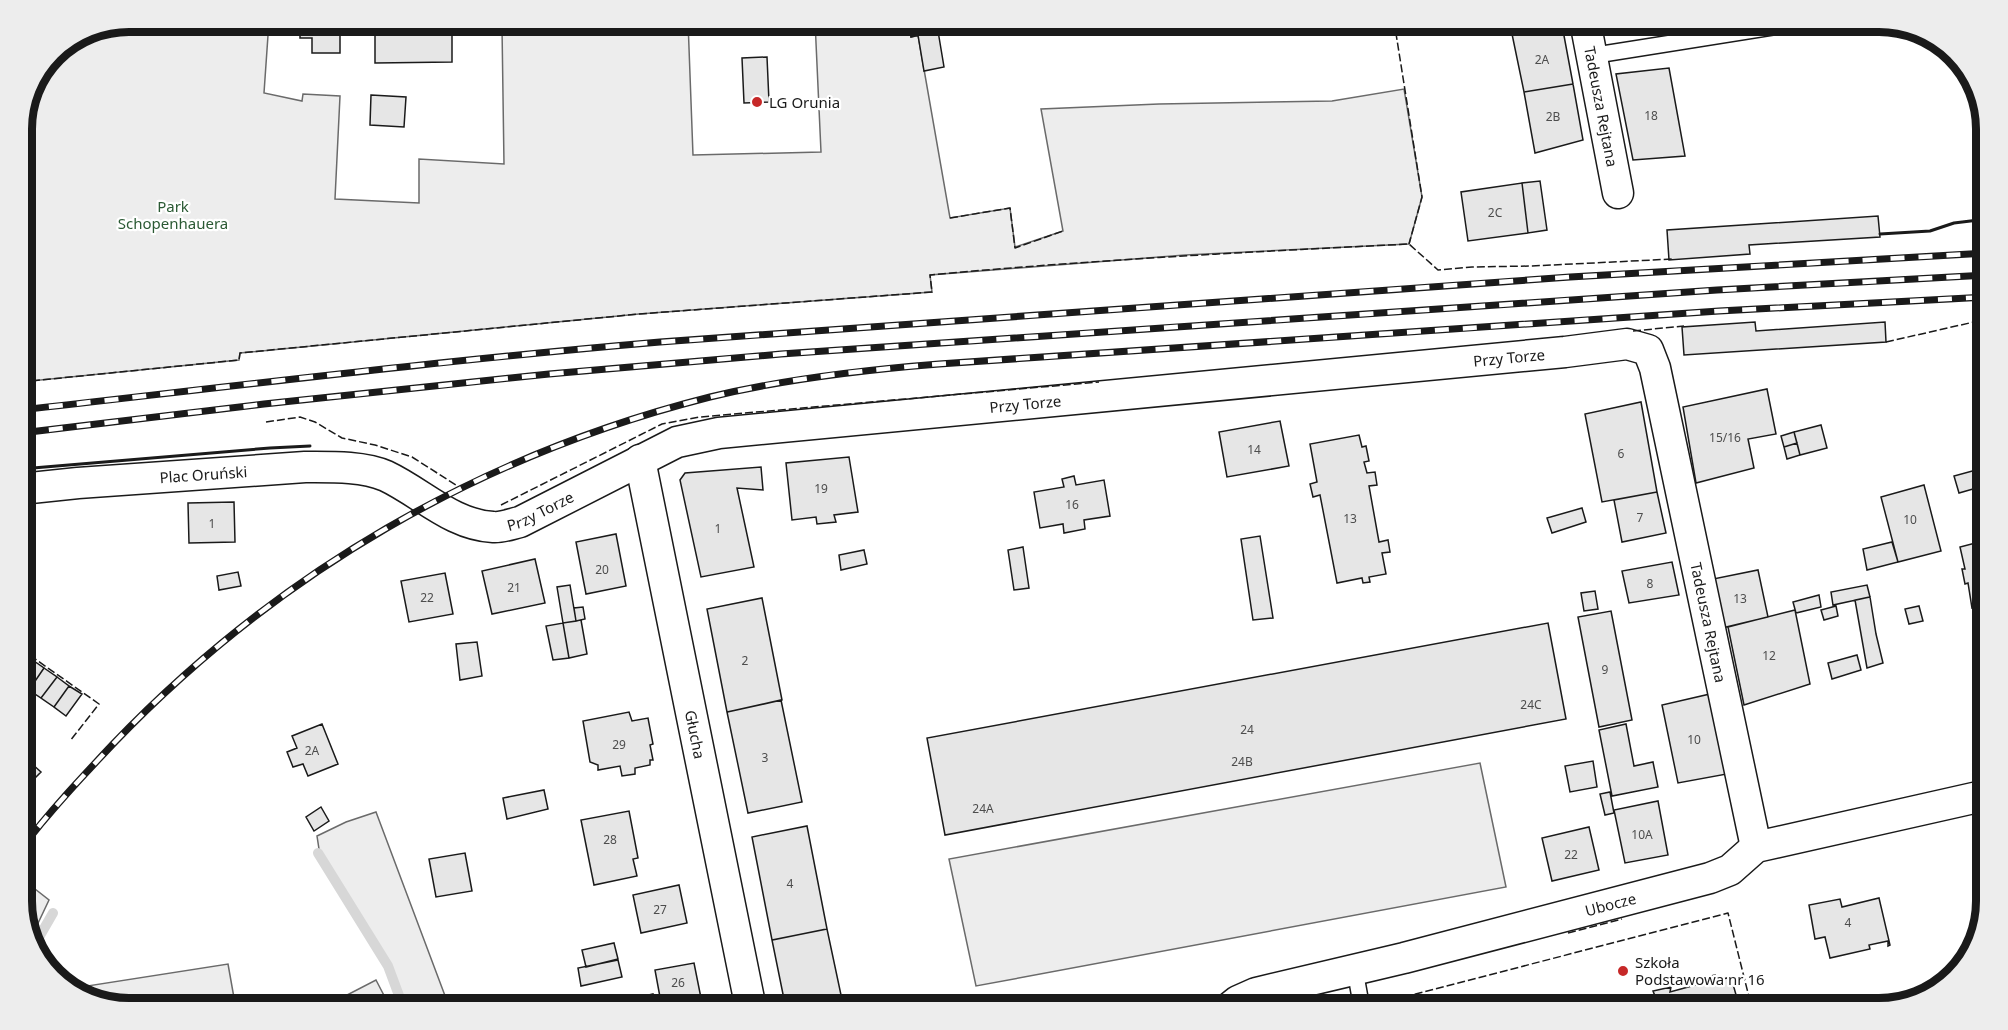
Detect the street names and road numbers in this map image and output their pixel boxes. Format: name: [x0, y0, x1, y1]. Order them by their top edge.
street label: Tadeusza Rejtana: [1580, 44, 1623, 168]
street label: Przy Torze: [1472, 344, 1546, 371]
street label: Przy Torze: [988, 390, 1062, 417]
street label: Plac Oruński: [159, 461, 248, 487]
street label: Przy Torze: [505, 486, 577, 535]
street label: Tadeusza Rejtana: [1686, 561, 1731, 684]
street label: Głucha: [681, 708, 710, 760]
street label: Ubocze: [1583, 888, 1638, 920]

